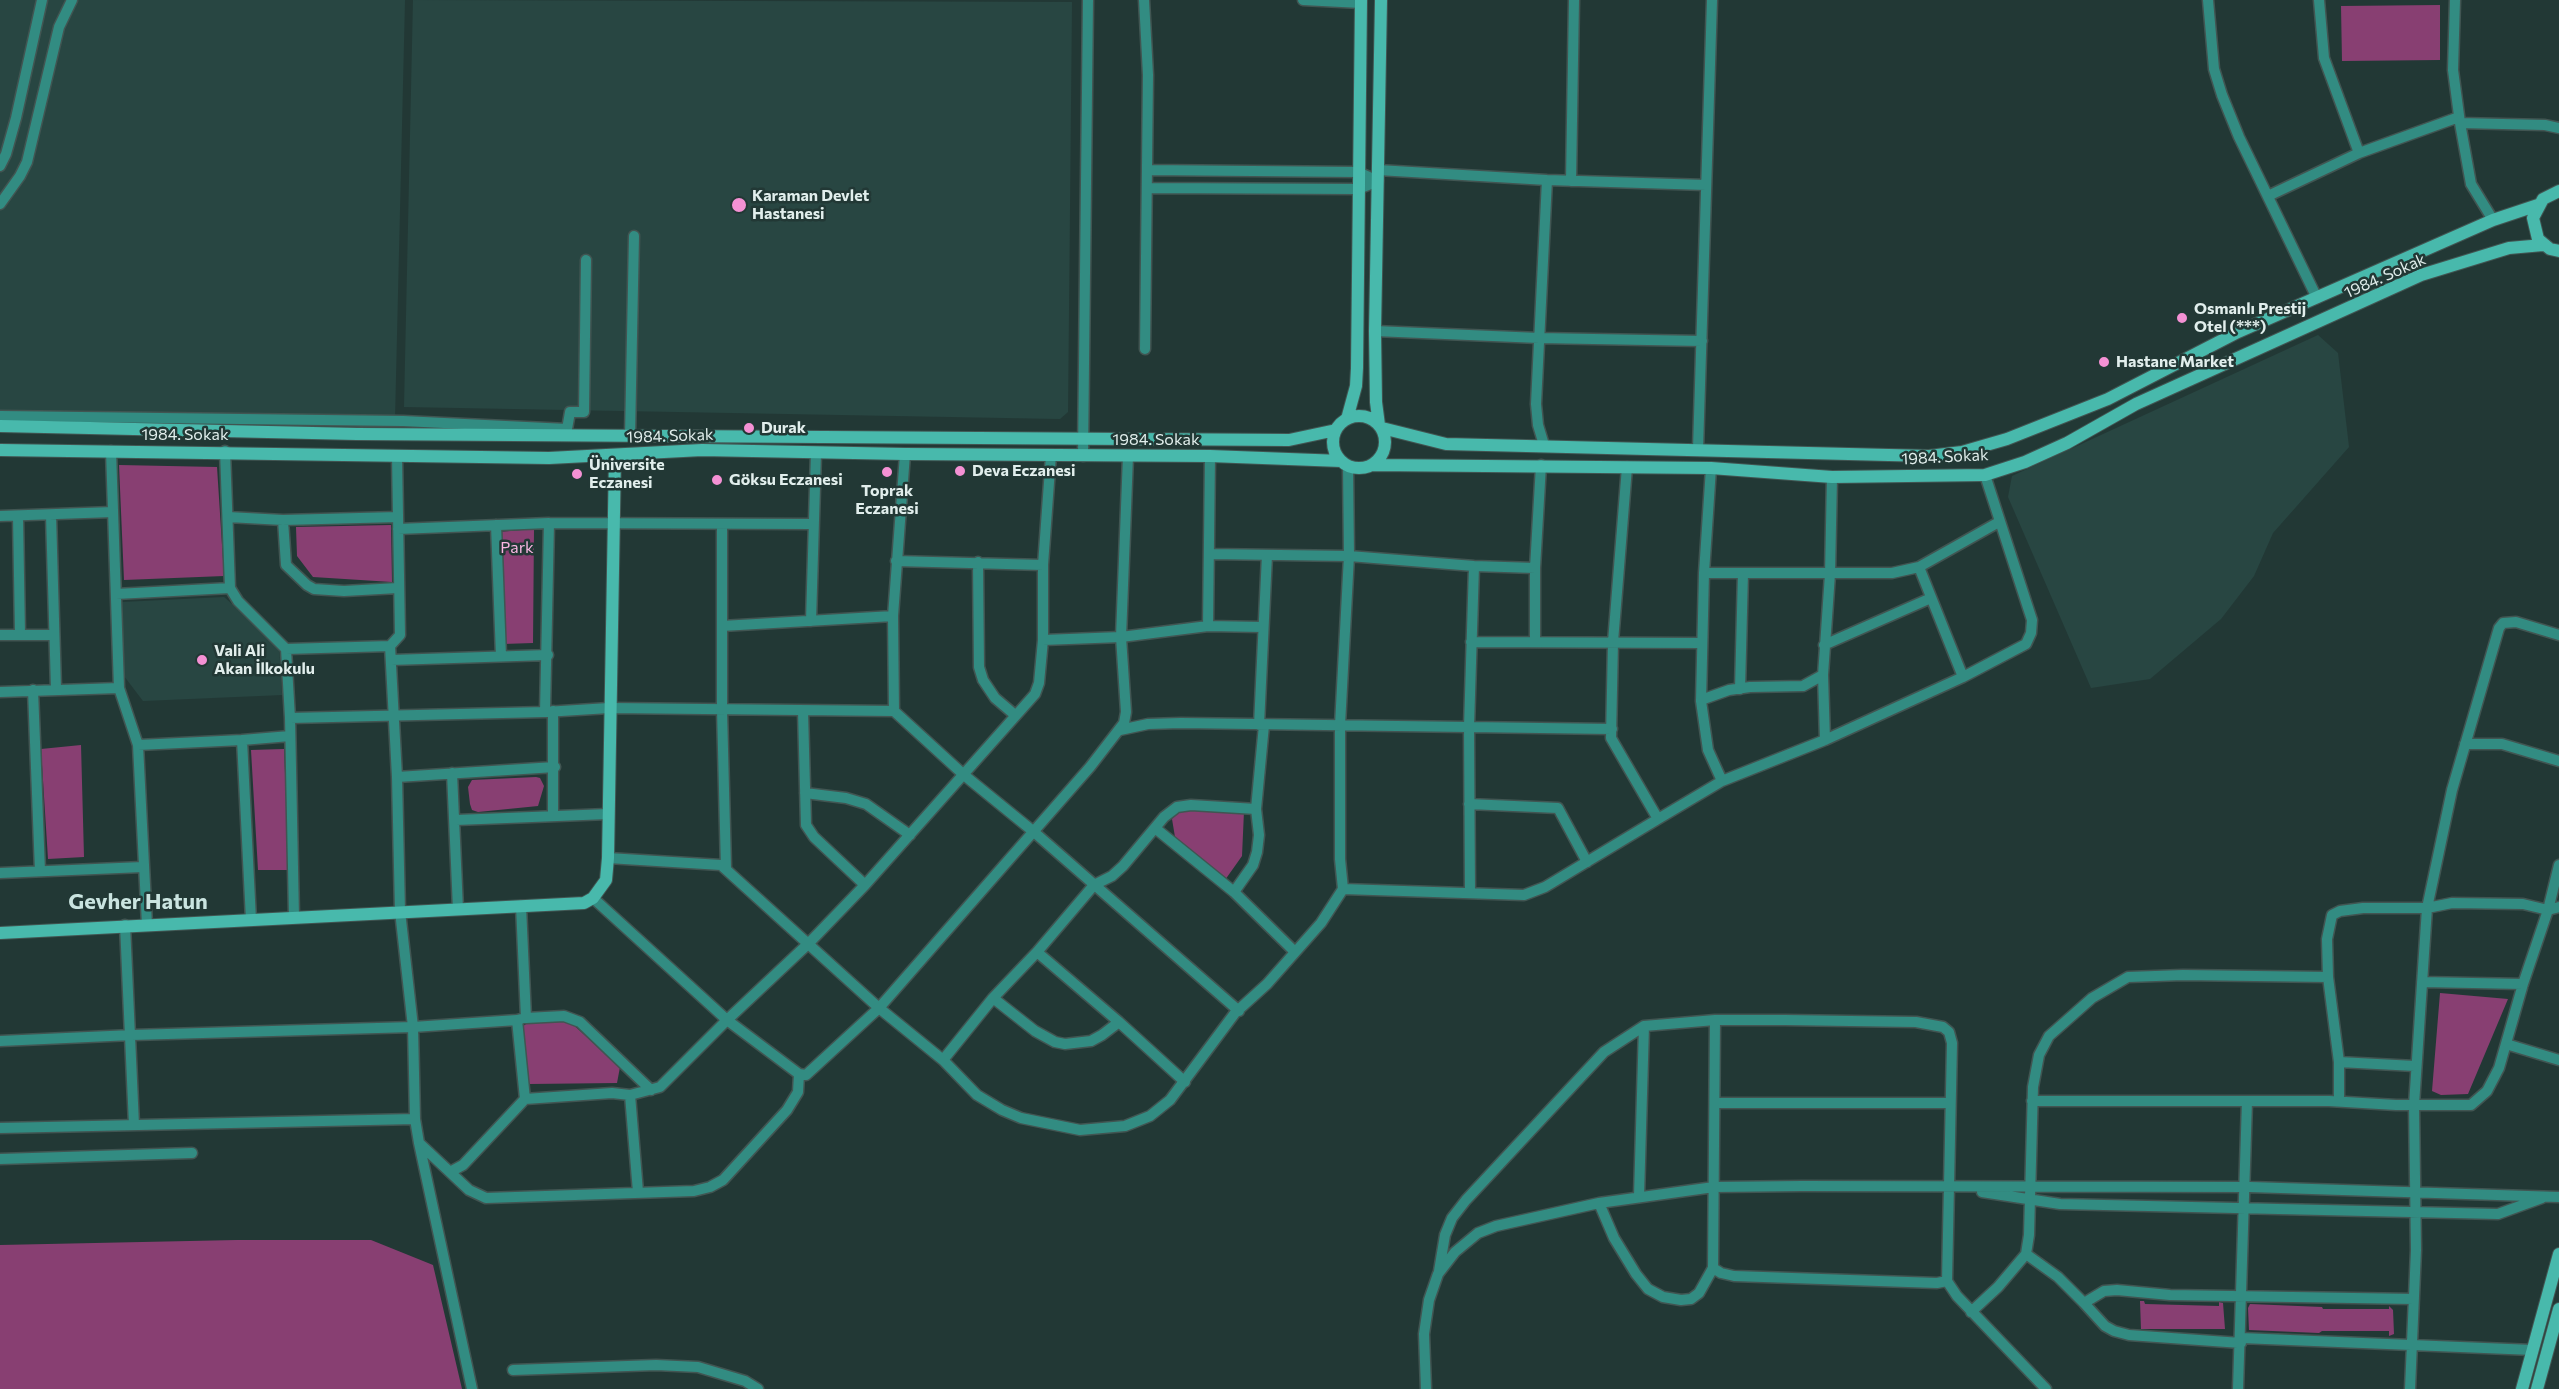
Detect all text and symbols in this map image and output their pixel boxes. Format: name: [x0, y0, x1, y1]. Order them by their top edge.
place label: Karaman Devlet Hastanesi: [752, 186, 869, 224]
marker: Karaman Devlet Hastanesi: [730, 196, 748, 214]
street label: 1984. Sokak: [2341, 249, 2429, 303]
place label: Osmanlı Prestij Otel (***): [2194, 299, 2306, 337]
marker: Osmanlı Prestij Otel (***): [2175, 311, 2189, 325]
place label: Hastane Market: [2116, 352, 2234, 372]
marker: Hastane Market: [2097, 355, 2111, 369]
place label: Durak: [761, 418, 806, 438]
marker: Durak: [742, 421, 756, 435]
street label: 1984. Sokak: [141, 425, 229, 445]
street label: 1984. Sokak: [626, 425, 714, 447]
street label: 1984. Sokak: [1112, 430, 1200, 450]
street label: 1984. Sokak: [1901, 445, 1989, 469]
place label: Üniversite Eczanesi: [589, 455, 665, 493]
place label: Deva Eczanesi: [972, 461, 1075, 481]
marker: Deva Eczanesi: [953, 464, 967, 478]
marker: Toprak Eczanesi: [880, 465, 894, 479]
marker: Üniversite Eczanesi: [570, 467, 584, 481]
place label: Göksu Eczanesi: [729, 470, 843, 490]
marker: Göksu Eczanesi: [710, 473, 724, 487]
place label: Toprak Eczanesi: [855, 481, 919, 519]
park label: Park: [500, 538, 534, 558]
place label: Vali Ali Akan İlkokulu: [214, 641, 315, 679]
marker: Vali Ali Akan İlkokulu: [195, 653, 209, 667]
district label: Gevher Hatun: [68, 889, 208, 915]

